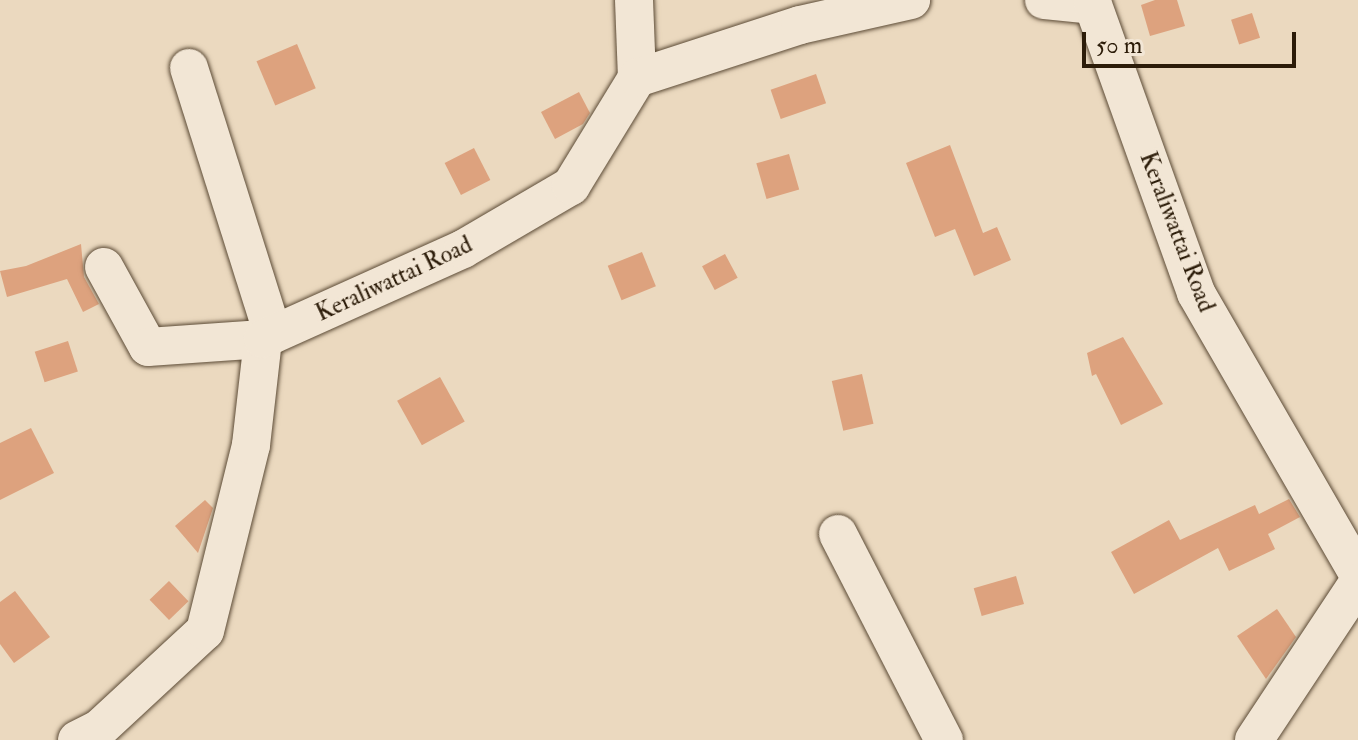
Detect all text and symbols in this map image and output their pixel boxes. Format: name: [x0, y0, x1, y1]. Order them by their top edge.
scale bar: [1086, 16, 1300, 66]
text: 50 m: [1096, 30, 1142, 61]
street label: Keraliwattai Road: [1133, 148, 1221, 316]
street label: Keraliwattai Road: [311, 230, 477, 328]

